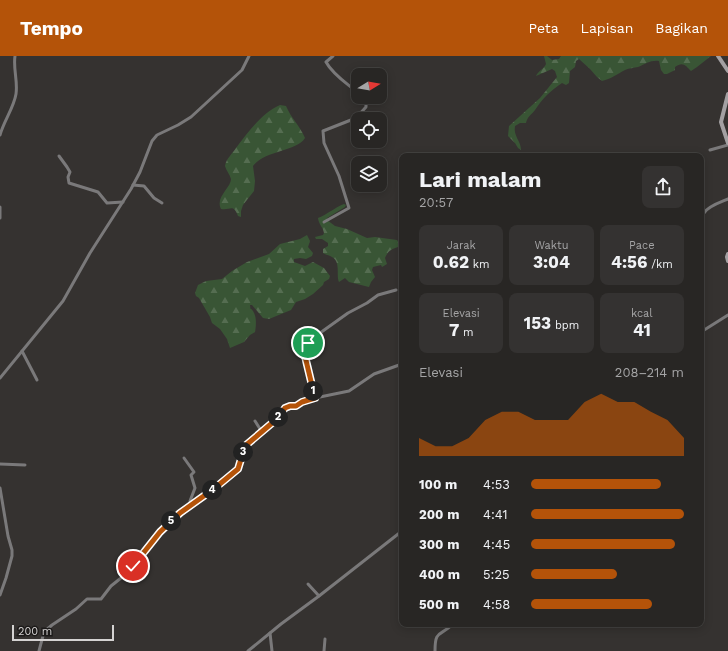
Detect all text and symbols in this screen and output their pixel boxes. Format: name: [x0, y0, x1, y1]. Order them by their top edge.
text: Tempo: [20, 17, 83, 40]
text: Peta: [529, 20, 559, 36]
text: Lapisan: [581, 20, 633, 36]
text: Bagikan: [655, 20, 708, 36]
north arrow: [351, 68, 387, 104]
map controls: [351, 68, 387, 192]
button: locate: [351, 112, 387, 148]
button: layers: [351, 156, 387, 192]
button: share: [642, 166, 684, 208]
text: Lari malam: [419, 167, 541, 192]
text: 20:57: [419, 195, 453, 210]
text: Jarak: [447, 239, 476, 252]
text: Waktu: [534, 239, 568, 252]
text: Pace: [629, 239, 655, 252]
text: 0.62: [433, 252, 469, 272]
text: 3:04: [533, 252, 570, 272]
text: 4:56: [611, 252, 647, 272]
text: km: [469, 258, 490, 271]
text: /km: [647, 258, 673, 271]
text: Elevasi: [443, 307, 480, 320]
text: kcal: [631, 307, 653, 320]
text: 153: [524, 313, 551, 333]
text: bpm: [551, 319, 579, 332]
text: 7: [449, 320, 459, 340]
text: 41: [633, 320, 651, 340]
pin: [291, 326, 325, 360]
text: m: [459, 326, 473, 339]
icon: arrive: [297, 332, 319, 354]
text: Elevasi: [419, 365, 463, 380]
text: 208–214 m: [615, 365, 684, 380]
pin: 1: [303, 381, 323, 401]
text: 1: [311, 384, 315, 397]
pin: 2: [268, 407, 288, 427]
text: 2: [275, 410, 281, 423]
pin: 3: [233, 442, 253, 462]
text: 3: [240, 445, 246, 458]
text: 100 m: [419, 477, 457, 492]
text: 4:53: [483, 477, 510, 492]
pin: 4: [202, 480, 222, 500]
text: 4: [208, 483, 216, 496]
text: 200 m: [419, 507, 459, 522]
text: 4:41: [483, 507, 508, 522]
pin: 5: [161, 511, 181, 531]
text: 5: [168, 514, 174, 527]
text: 300 m: [419, 537, 459, 552]
text: 4:45: [483, 537, 510, 552]
pin: [116, 549, 150, 583]
icon: check: [122, 555, 144, 577]
text: 400 m: [419, 567, 460, 582]
text: 5:25: [483, 567, 510, 582]
text: 500 m: [419, 597, 459, 612]
text: 4:58: [483, 597, 510, 612]
scale bar: [12, 623, 114, 642]
text: 200 m: [18, 625, 52, 638]

